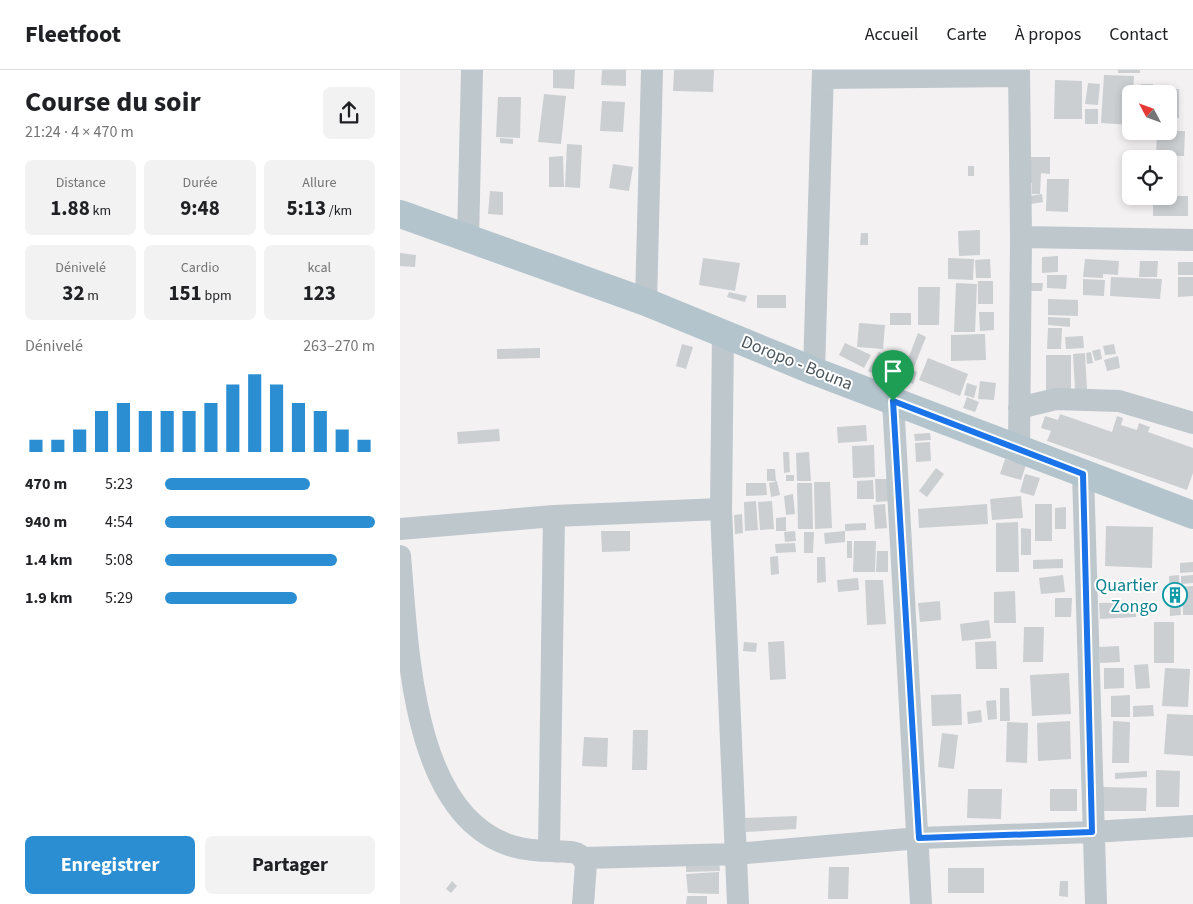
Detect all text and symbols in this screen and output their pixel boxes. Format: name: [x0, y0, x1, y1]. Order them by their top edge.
text: Fleetfoot: [25, 17, 121, 52]
text: Accueil: [865, 22, 918, 47]
text: Carte: [946, 22, 987, 47]
text: À propos: [1015, 22, 1081, 47]
text: Contact: [1109, 22, 1168, 47]
text: Course du soir: [25, 82, 201, 122]
north arrow: [1122, 85, 1178, 140]
map controls: [1122, 85, 1177, 205]
button: share: [323, 87, 375, 139]
text: 21:24 · 4 × 470 m: [25, 121, 134, 143]
button: locate: [1122, 150, 1177, 205]
text: Distance: [56, 173, 106, 193]
text: Durée: [183, 173, 217, 193]
text: Allure: [302, 173, 336, 193]
text: 1.88: [50, 193, 90, 223]
text: 9:48: [180, 193, 220, 223]
text: 5:13: [286, 193, 326, 223]
text: km: [90, 201, 111, 221]
text: /km: [326, 201, 352, 221]
text: Dénivelé: [55, 258, 106, 278]
text: Cardio: [181, 258, 219, 278]
text: kcal: [308, 258, 331, 278]
text: 32: [62, 278, 85, 308]
text: 151: [168, 278, 202, 308]
text: 123: [303, 278, 336, 308]
text: m: [85, 286, 99, 306]
text: bpm: [202, 286, 232, 306]
street label: Doropo - Bouna: [737, 329, 857, 397]
text: Dénivelé: [25, 335, 83, 357]
text: 263–270 m: [303, 335, 375, 357]
pin: [872, 350, 914, 401]
icon: arrive: [879, 357, 907, 385]
text: 470 m: [25, 473, 67, 495]
text: 5:23: [105, 473, 133, 495]
text: 940 m: [25, 511, 67, 533]
text: 4:54: [105, 511, 133, 533]
text: 1.4 km: [25, 549, 72, 571]
text: 5:08: [105, 549, 133, 571]
place label: Quartier Zongo: [1095, 573, 1159, 619]
building icon: Quartier Zongo: [1162, 582, 1188, 608]
text: 1.9 km: [25, 587, 72, 609]
text: 5:29: [105, 587, 133, 609]
button: Enregistrer: [25, 836, 195, 894]
button: Partager: [205, 836, 375, 894]

